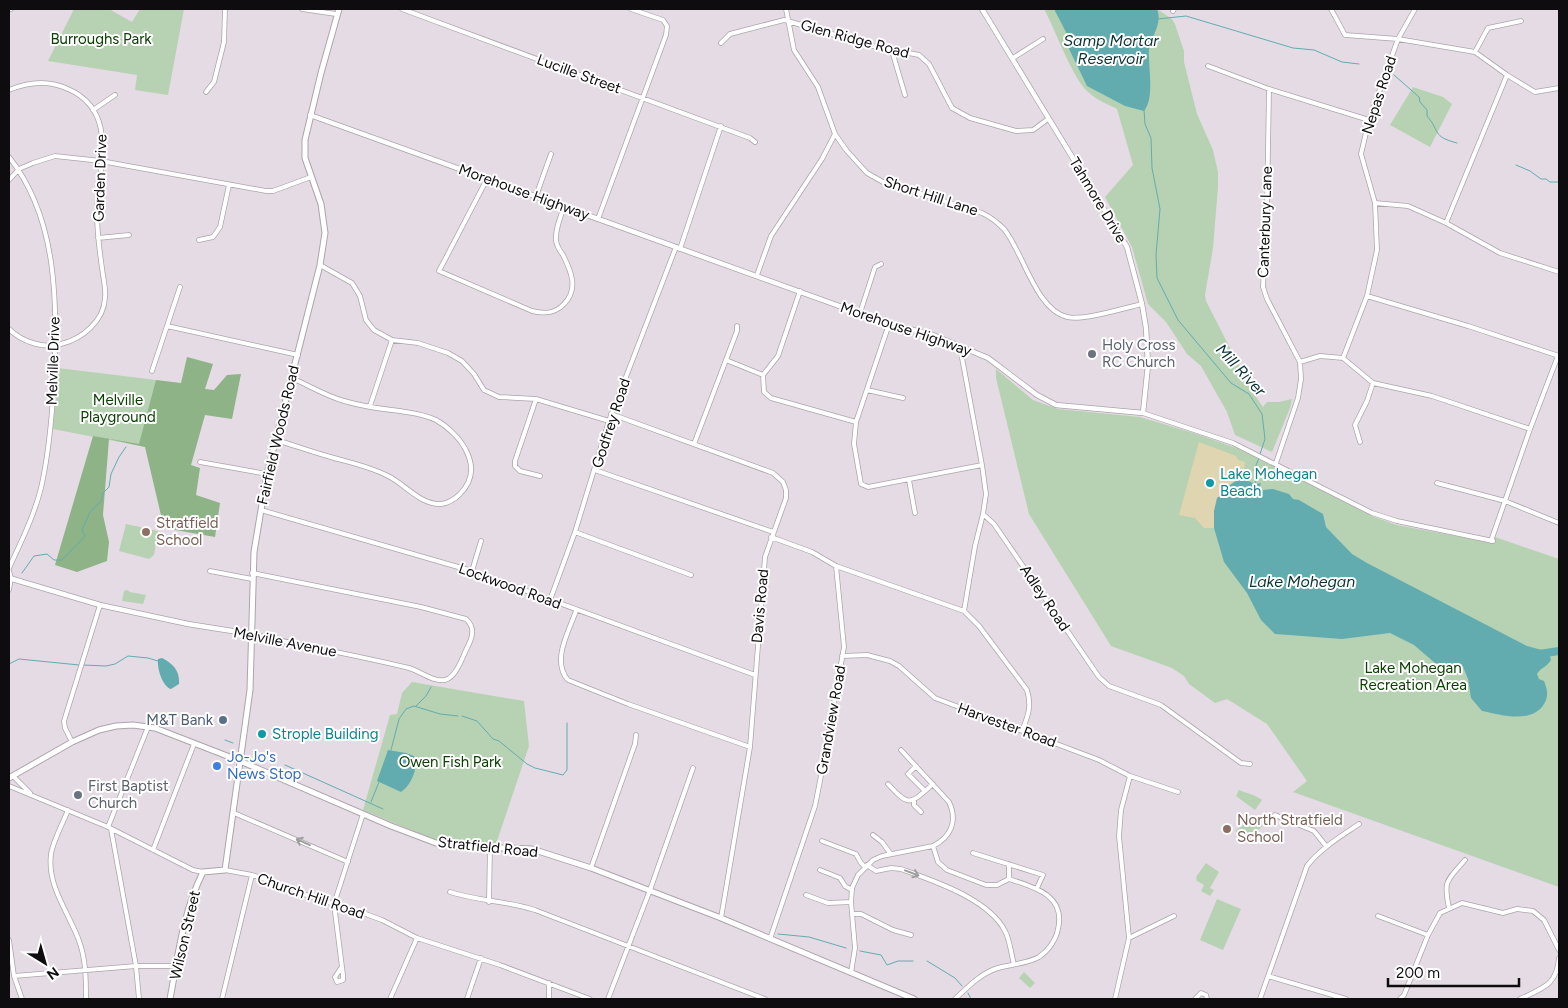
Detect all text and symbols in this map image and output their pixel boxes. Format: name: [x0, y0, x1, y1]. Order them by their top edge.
street label: Glen Ridge Road: [799, 16, 911, 62]
park label: Burroughs Park: [50, 30, 152, 48]
water label: Samp Mortar Reservoir: [1063, 31, 1159, 68]
street label: Lucille Street: [534, 50, 624, 98]
street label: Nepas Road: [1358, 53, 1400, 137]
street label: Garden Drive: [89, 134, 111, 222]
street label: Tahmore Drive: [1065, 154, 1131, 246]
street label: Morehouse Highway: [456, 160, 592, 224]
street label: Canterbury Lane: [1254, 166, 1276, 278]
street label: Short Hill Lane: [882, 172, 980, 220]
street label: Morehouse Highway: [838, 298, 974, 360]
street label: Melville Drive: [42, 316, 64, 406]
place label: Holy Cross RC Church: [1102, 336, 1175, 371]
water label: Mill River: [1212, 340, 1270, 400]
marker: Holy Cross RC Church: [1086, 348, 1098, 360]
street label: Fairfield Woods Road: [253, 364, 303, 506]
street label: Godfrey Road: [588, 376, 634, 470]
park label: Melville Playground: [80, 391, 156, 426]
place label: Lake Mohegan Beach: [1220, 465, 1317, 500]
marker: Lake Mohegan Beach: [1204, 477, 1216, 489]
place label: Stratfield School: [156, 514, 219, 549]
marker: Stratfield School: [140, 526, 152, 538]
street label: Lockwood Road: [456, 559, 564, 613]
street label: Adley Road: [1016, 561, 1074, 635]
street label: Davis Road: [748, 568, 772, 644]
water label: Lake Mohegan: [1249, 572, 1355, 591]
street label: Melville Avenue: [232, 623, 338, 661]
park label: Lake Mohegan Recreation Area: [1359, 659, 1467, 694]
street label: Grandview Road: [813, 664, 849, 776]
street label: Harvester Road: [955, 699, 1059, 751]
place label: M&T Bank: [146, 711, 214, 729]
marker: M&T Bank: [217, 714, 229, 726]
place label: Strople Building: [272, 725, 378, 743]
marker: Strople Building: [256, 728, 268, 740]
place label: Jo-Jo's News Stop: [227, 748, 302, 783]
park label: Owen Fish Park: [399, 753, 502, 771]
marker: Jo-Jo's News Stop: [211, 760, 223, 772]
place label: First Baptist Church: [88, 777, 169, 812]
marker: First Baptist Church: [72, 789, 84, 801]
place label: North Stratfield School: [1237, 811, 1343, 846]
marker: North Stratfield School: [1221, 823, 1233, 835]
street label: Stratfield Road: [437, 833, 539, 861]
one-way arrow: [296, 837, 311, 847]
street label: Church Hill Road: [255, 869, 367, 923]
one-way arrow: [904, 869, 920, 878]
street label: Wilson Street: [166, 888, 204, 981]
north arrow: [20, 938, 70, 988]
scale bar: [1388, 956, 1519, 988]
text: N: [43, 963, 62, 983]
text: 200 m: [1396, 964, 1440, 982]

